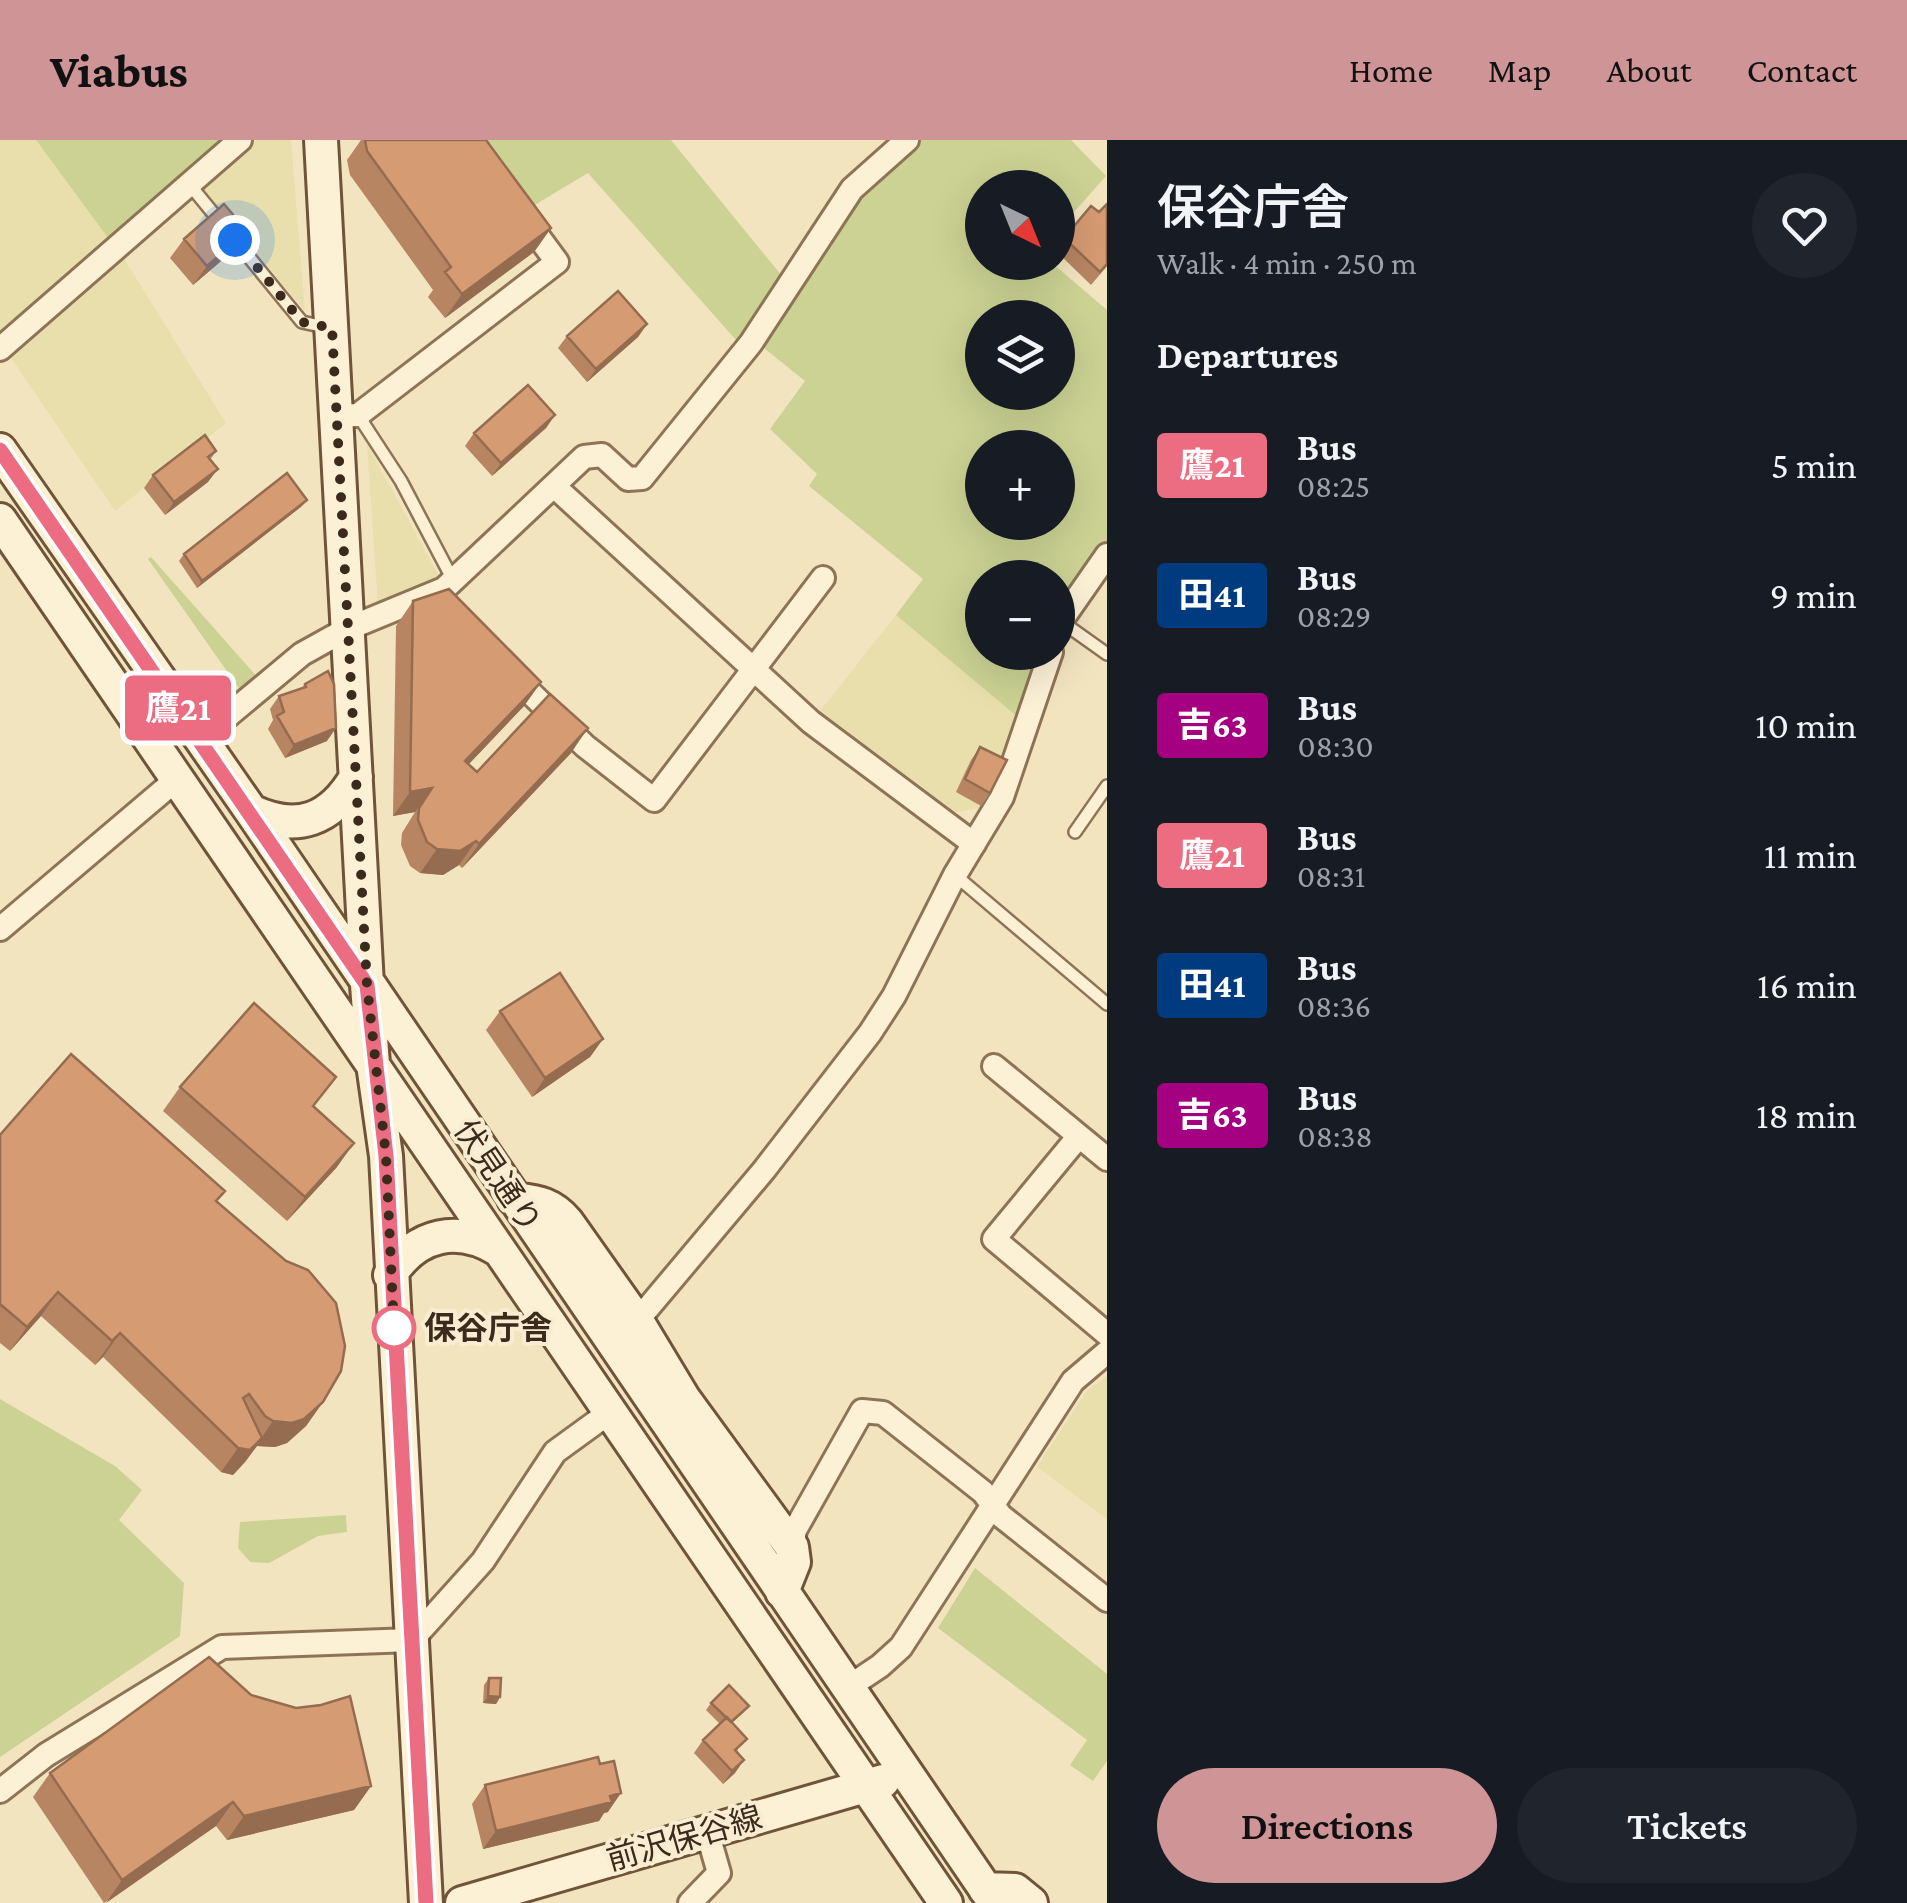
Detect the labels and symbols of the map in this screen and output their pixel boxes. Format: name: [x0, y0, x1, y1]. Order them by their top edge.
north arrow: [965, 170, 1075, 280]
your location: [210, 215, 260, 265]
line badge: 鷹21: [120, 676, 236, 740]
street label: 伏見通り: [447, 1113, 549, 1239]
marker: 保谷庁舎: [373, 1307, 415, 1349]
place label: 保谷庁舎: [424, 1310, 552, 1346]
street label: 前沢保谷線: [602, 1799, 766, 1877]

